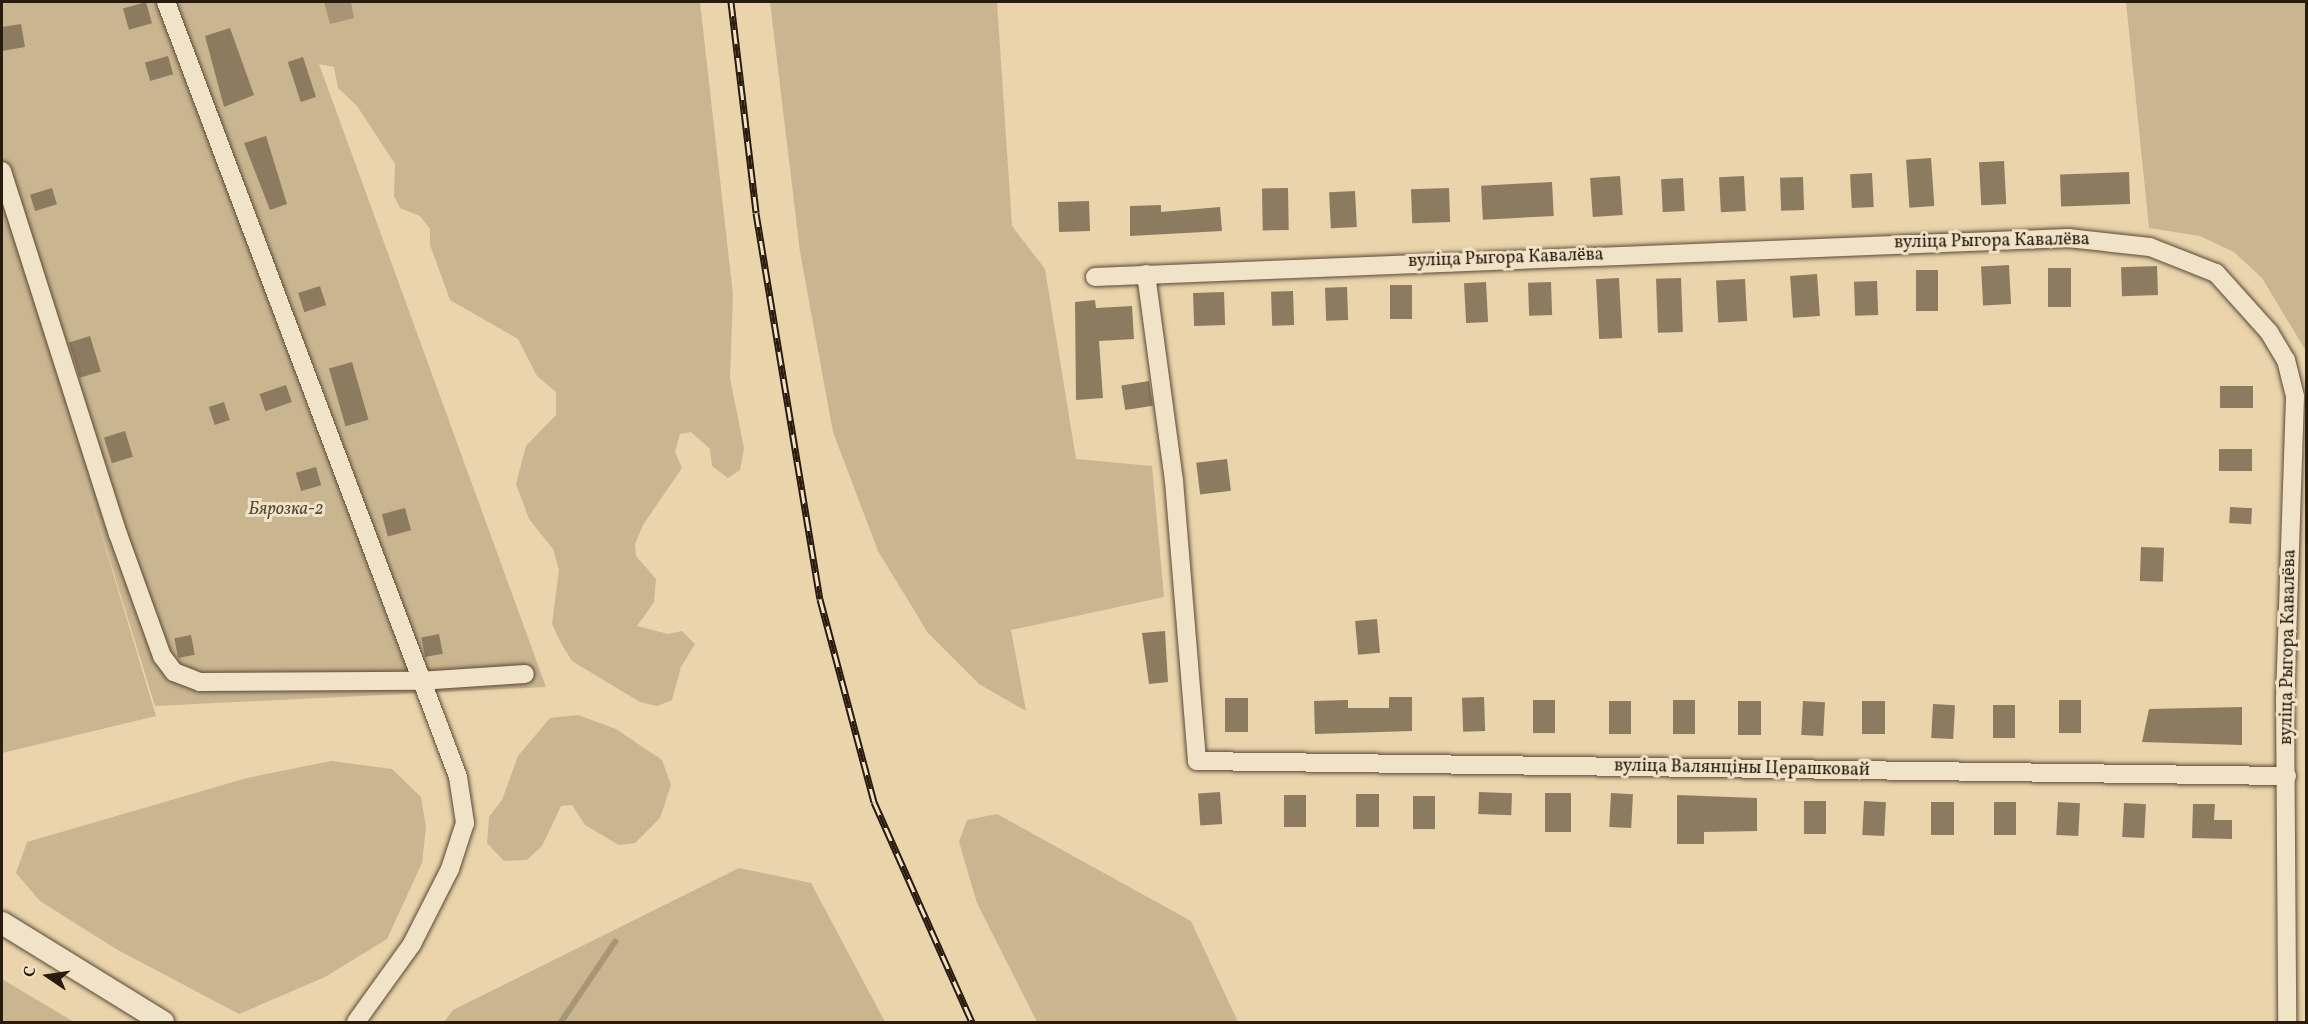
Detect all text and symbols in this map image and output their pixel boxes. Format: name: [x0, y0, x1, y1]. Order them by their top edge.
street label: вуліца Рыгора Кавалёва: [1894, 229, 2090, 255]
street label: вуліца Рыгора Кавалёва: [1408, 245, 1604, 273]
park label: Бярозка-2: [249, 499, 323, 521]
street label: вуліца Рыгора Кавалёва: [2276, 549, 2302, 745]
street label: вуліца Валянціны Церашковай: [1614, 756, 1870, 782]
north arrow: [18, 946, 78, 1006]
text: С: [19, 964, 42, 979]

